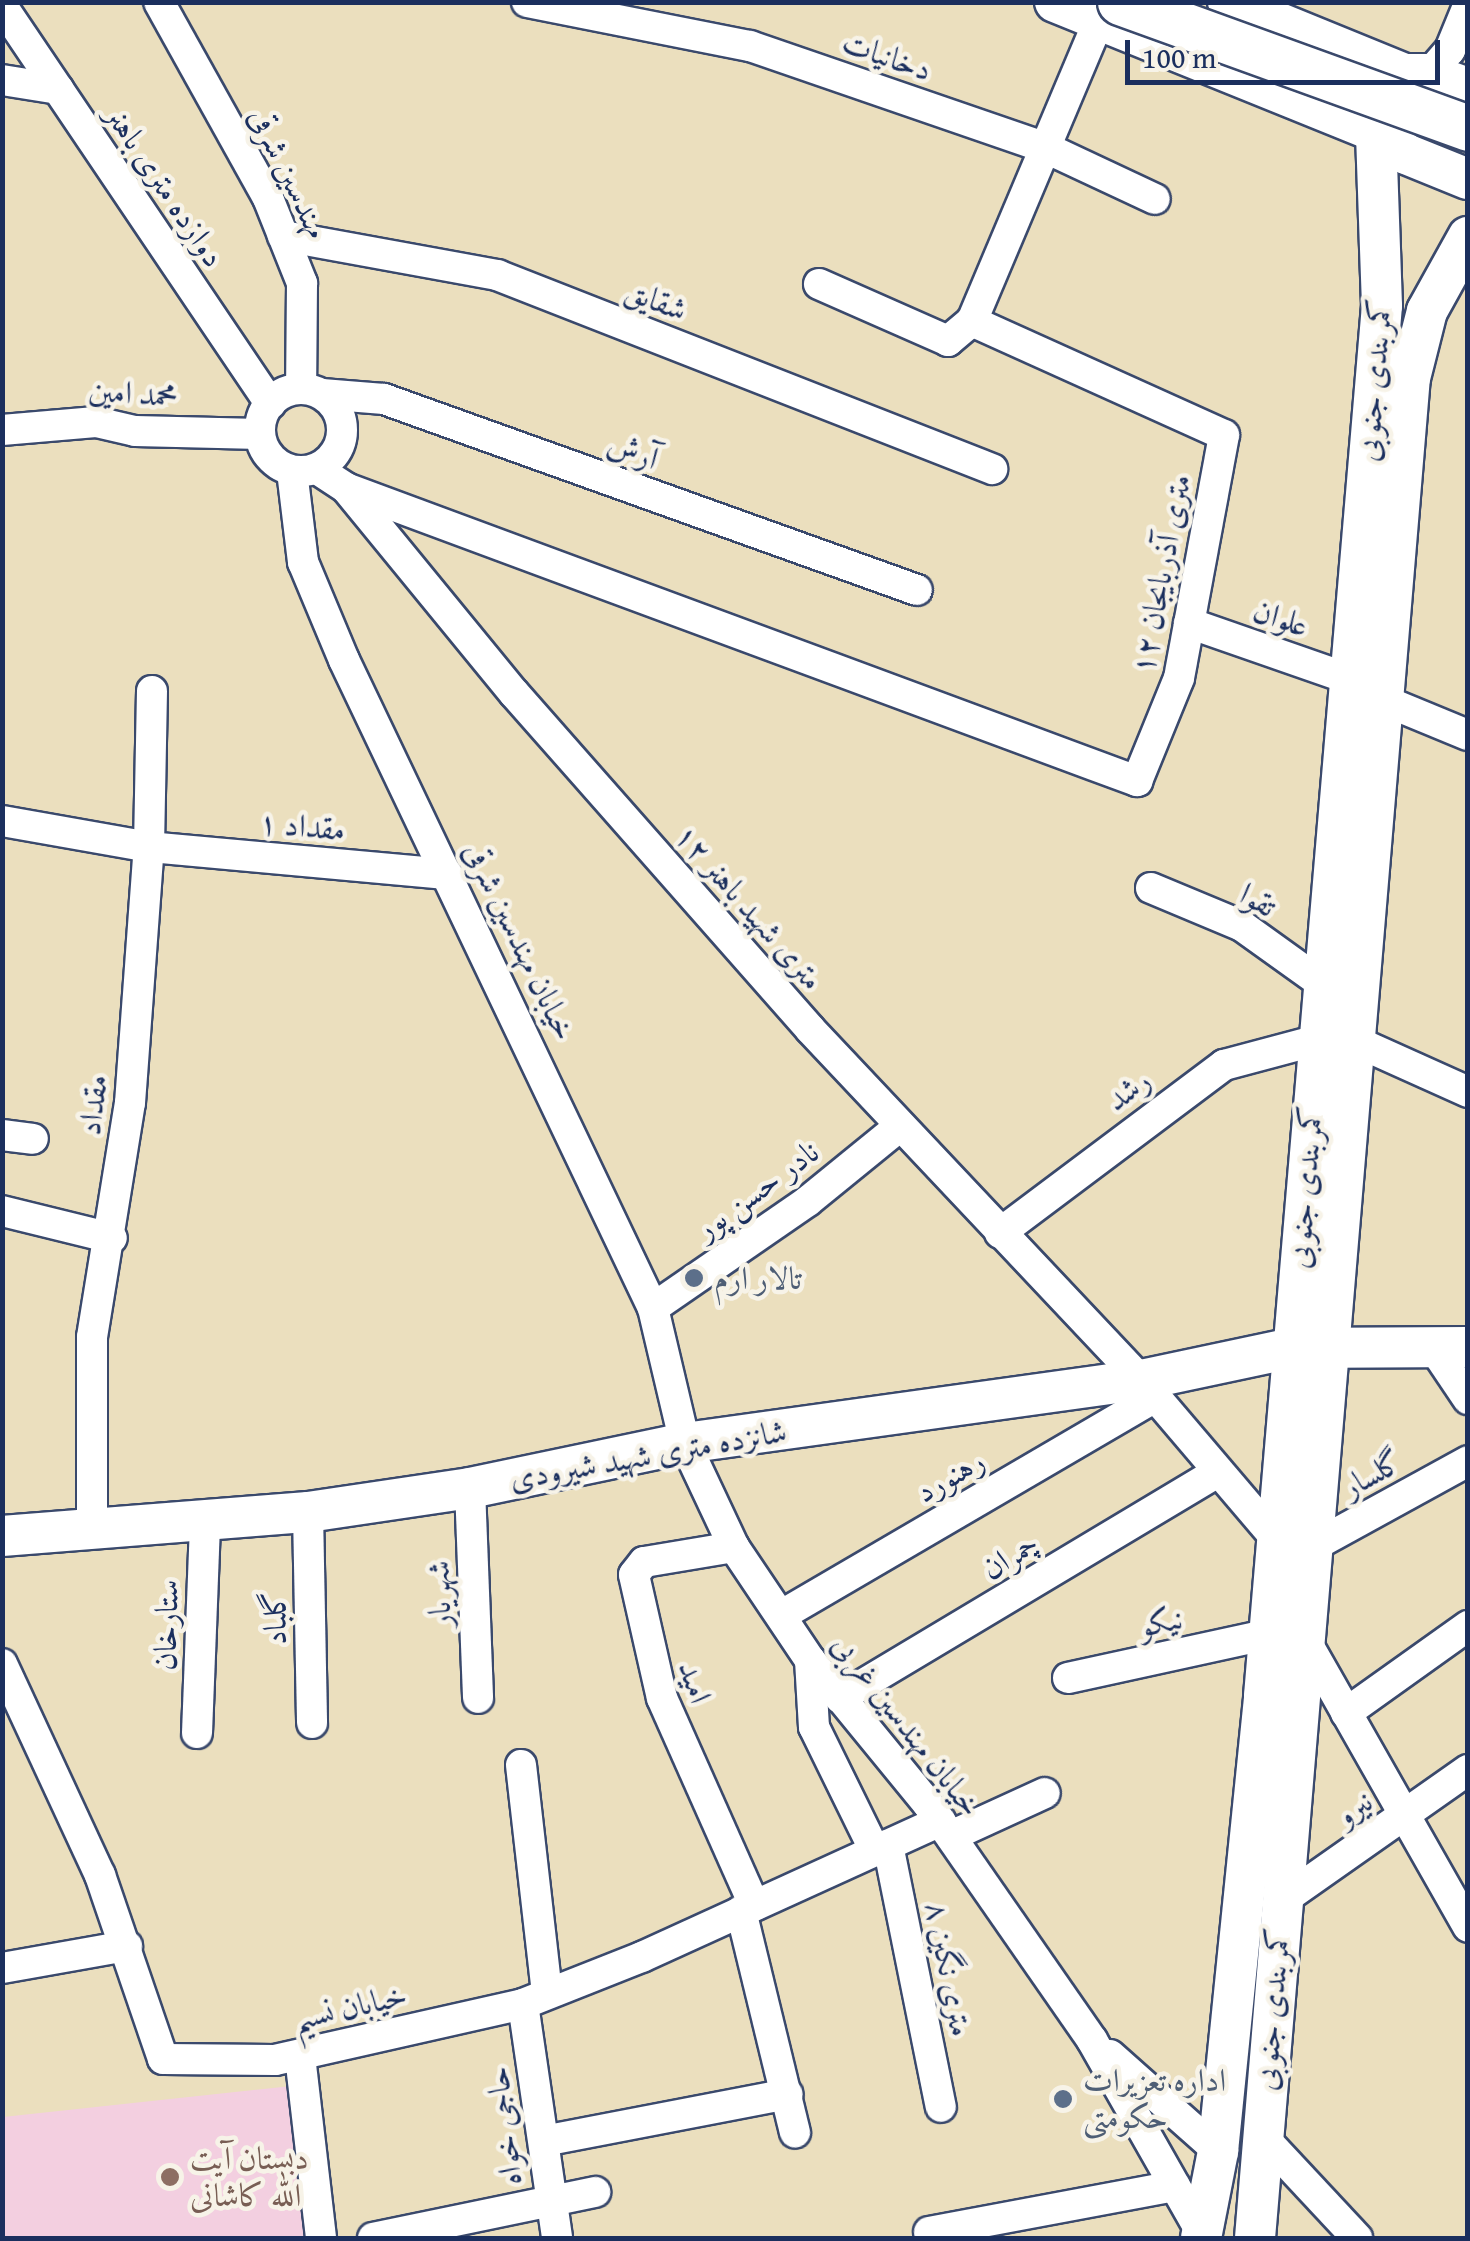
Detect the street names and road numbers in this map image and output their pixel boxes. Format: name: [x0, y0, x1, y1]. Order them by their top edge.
street label: دخانیات: [837, 23, 937, 89]
street label: دوازده متری باهنر: [97, 98, 233, 274]
street label: مهندسین شرقی: [241, 101, 337, 245]
street label: شقایق: [620, 271, 692, 329]
street label: کمربندی جنوبی: [1348, 297, 1400, 463]
street label: محمد امین: [87, 371, 179, 415]
street label: آرش: [602, 424, 664, 478]
street label: ۱۲ متری آذربایجان: [1123, 471, 1199, 677]
street label: علوان: [1248, 591, 1314, 645]
street label: مقداد ۱: [257, 803, 347, 849]
street label: ۱۲ متری شهید باهنر: [667, 816, 831, 998]
street label: خیابان مهندسین شرقی: [455, 836, 585, 1046]
street label: تقوا: [1233, 874, 1283, 926]
street label: رشد: [1098, 1061, 1158, 1119]
street label: مقداد: [70, 1072, 116, 1138]
street label: کمربندی جنوبی: [1279, 1104, 1331, 1270]
street label: نادر حسن پور: [688, 1132, 826, 1248]
street label: شانزده متری شهید شیرودی: [506, 1412, 790, 1498]
street label: رهنورد: [909, 1441, 991, 1511]
street label: گلسار: [1335, 1442, 1409, 1506]
street label: چمران: [975, 1524, 1045, 1588]
street label: شهریار: [419, 1560, 459, 1628]
street label: ستارخان: [145, 1579, 187, 1671]
street label: گلباد: [255, 1590, 295, 1646]
street label: نیکو: [1135, 1599, 1187, 1645]
street label: خیابان مهندسین غربی: [824, 1626, 990, 1824]
street label: امید: [670, 1656, 720, 1708]
street label: نیرو: [1328, 1782, 1380, 1834]
street label: ۸ متری نگین: [917, 1898, 981, 2040]
street label: کمربندی جنوبی: [1246, 1926, 1298, 2092]
street label: خیابان نسیم: [289, 1975, 411, 2039]
street label: حاجی خواه: [478, 2064, 530, 2188]

